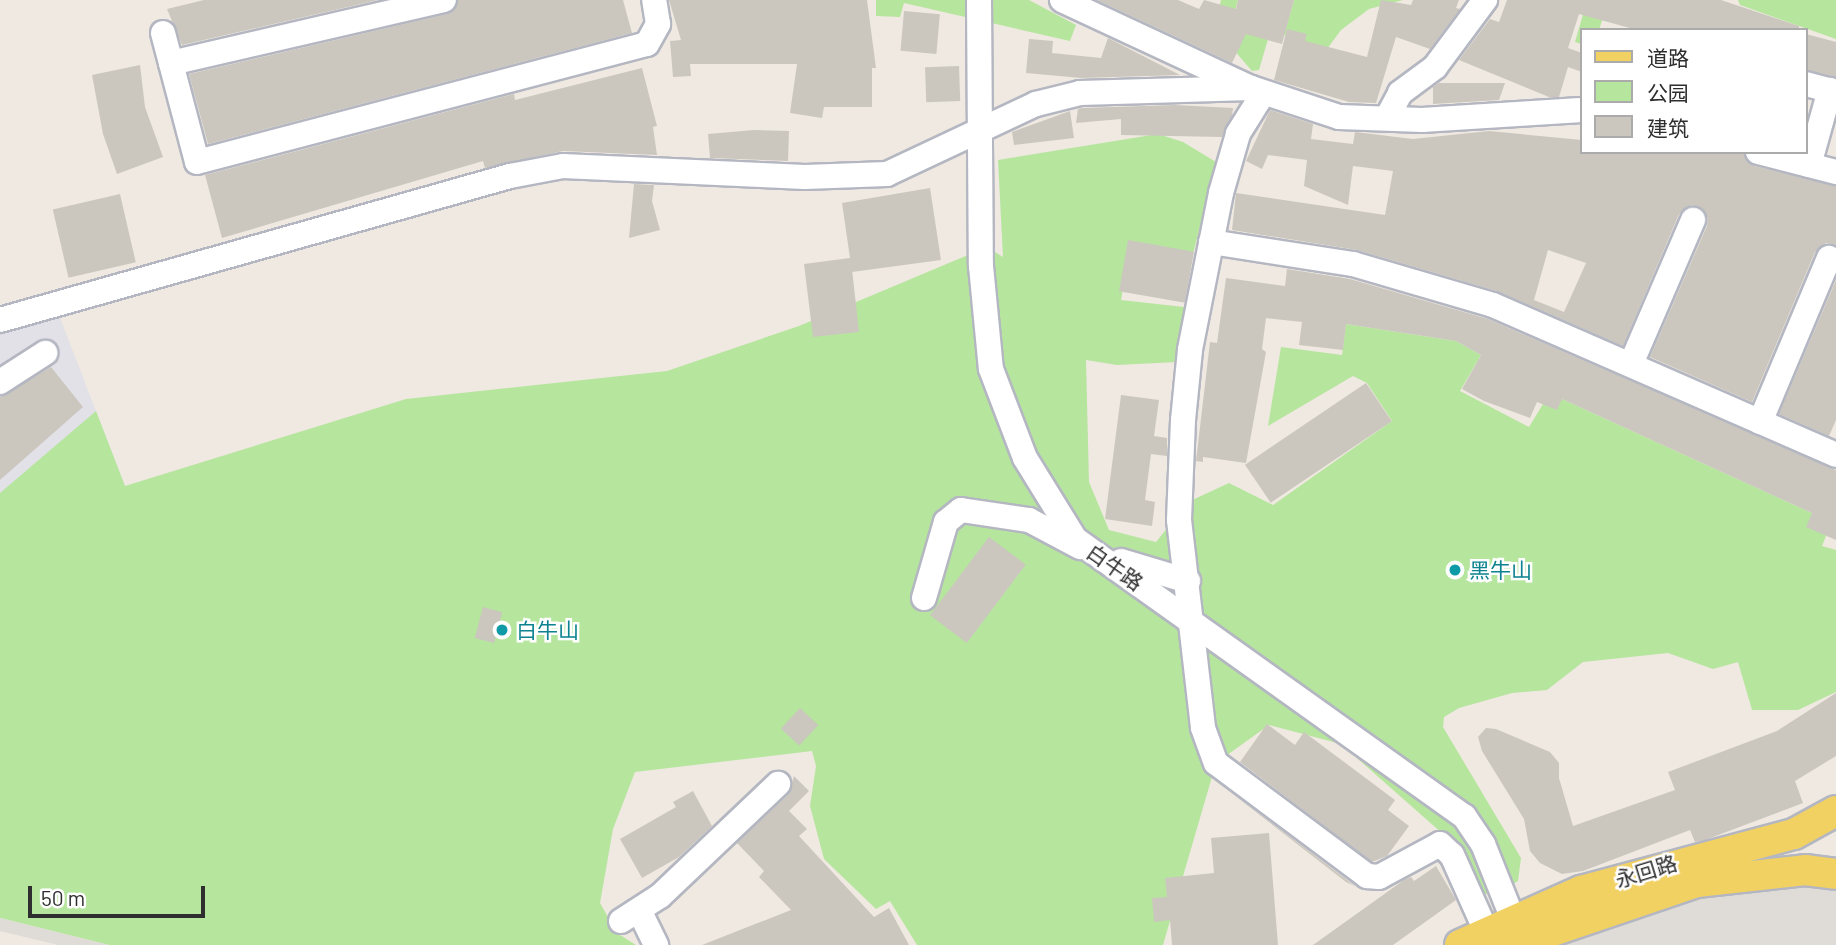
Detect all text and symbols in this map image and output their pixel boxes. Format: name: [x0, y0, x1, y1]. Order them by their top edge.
legend: [1580, 28, 1808, 154]
text: 道路: [1647, 45, 1689, 70]
text: 公园: [1647, 80, 1689, 105]
text: 建筑: [1647, 115, 1689, 140]
street label: 白牛路: [1082, 539, 1148, 595]
place label: 黑牛山: [1469, 557, 1532, 583]
marker: 黑牛山: [1447, 562, 1463, 578]
place label: 白牛山: [516, 617, 579, 643]
marker: 白牛山: [494, 622, 510, 638]
street label: 永回路: [1612, 850, 1680, 892]
scale bar: [32, 872, 208, 916]
text: 50 m: [41, 885, 85, 910]

